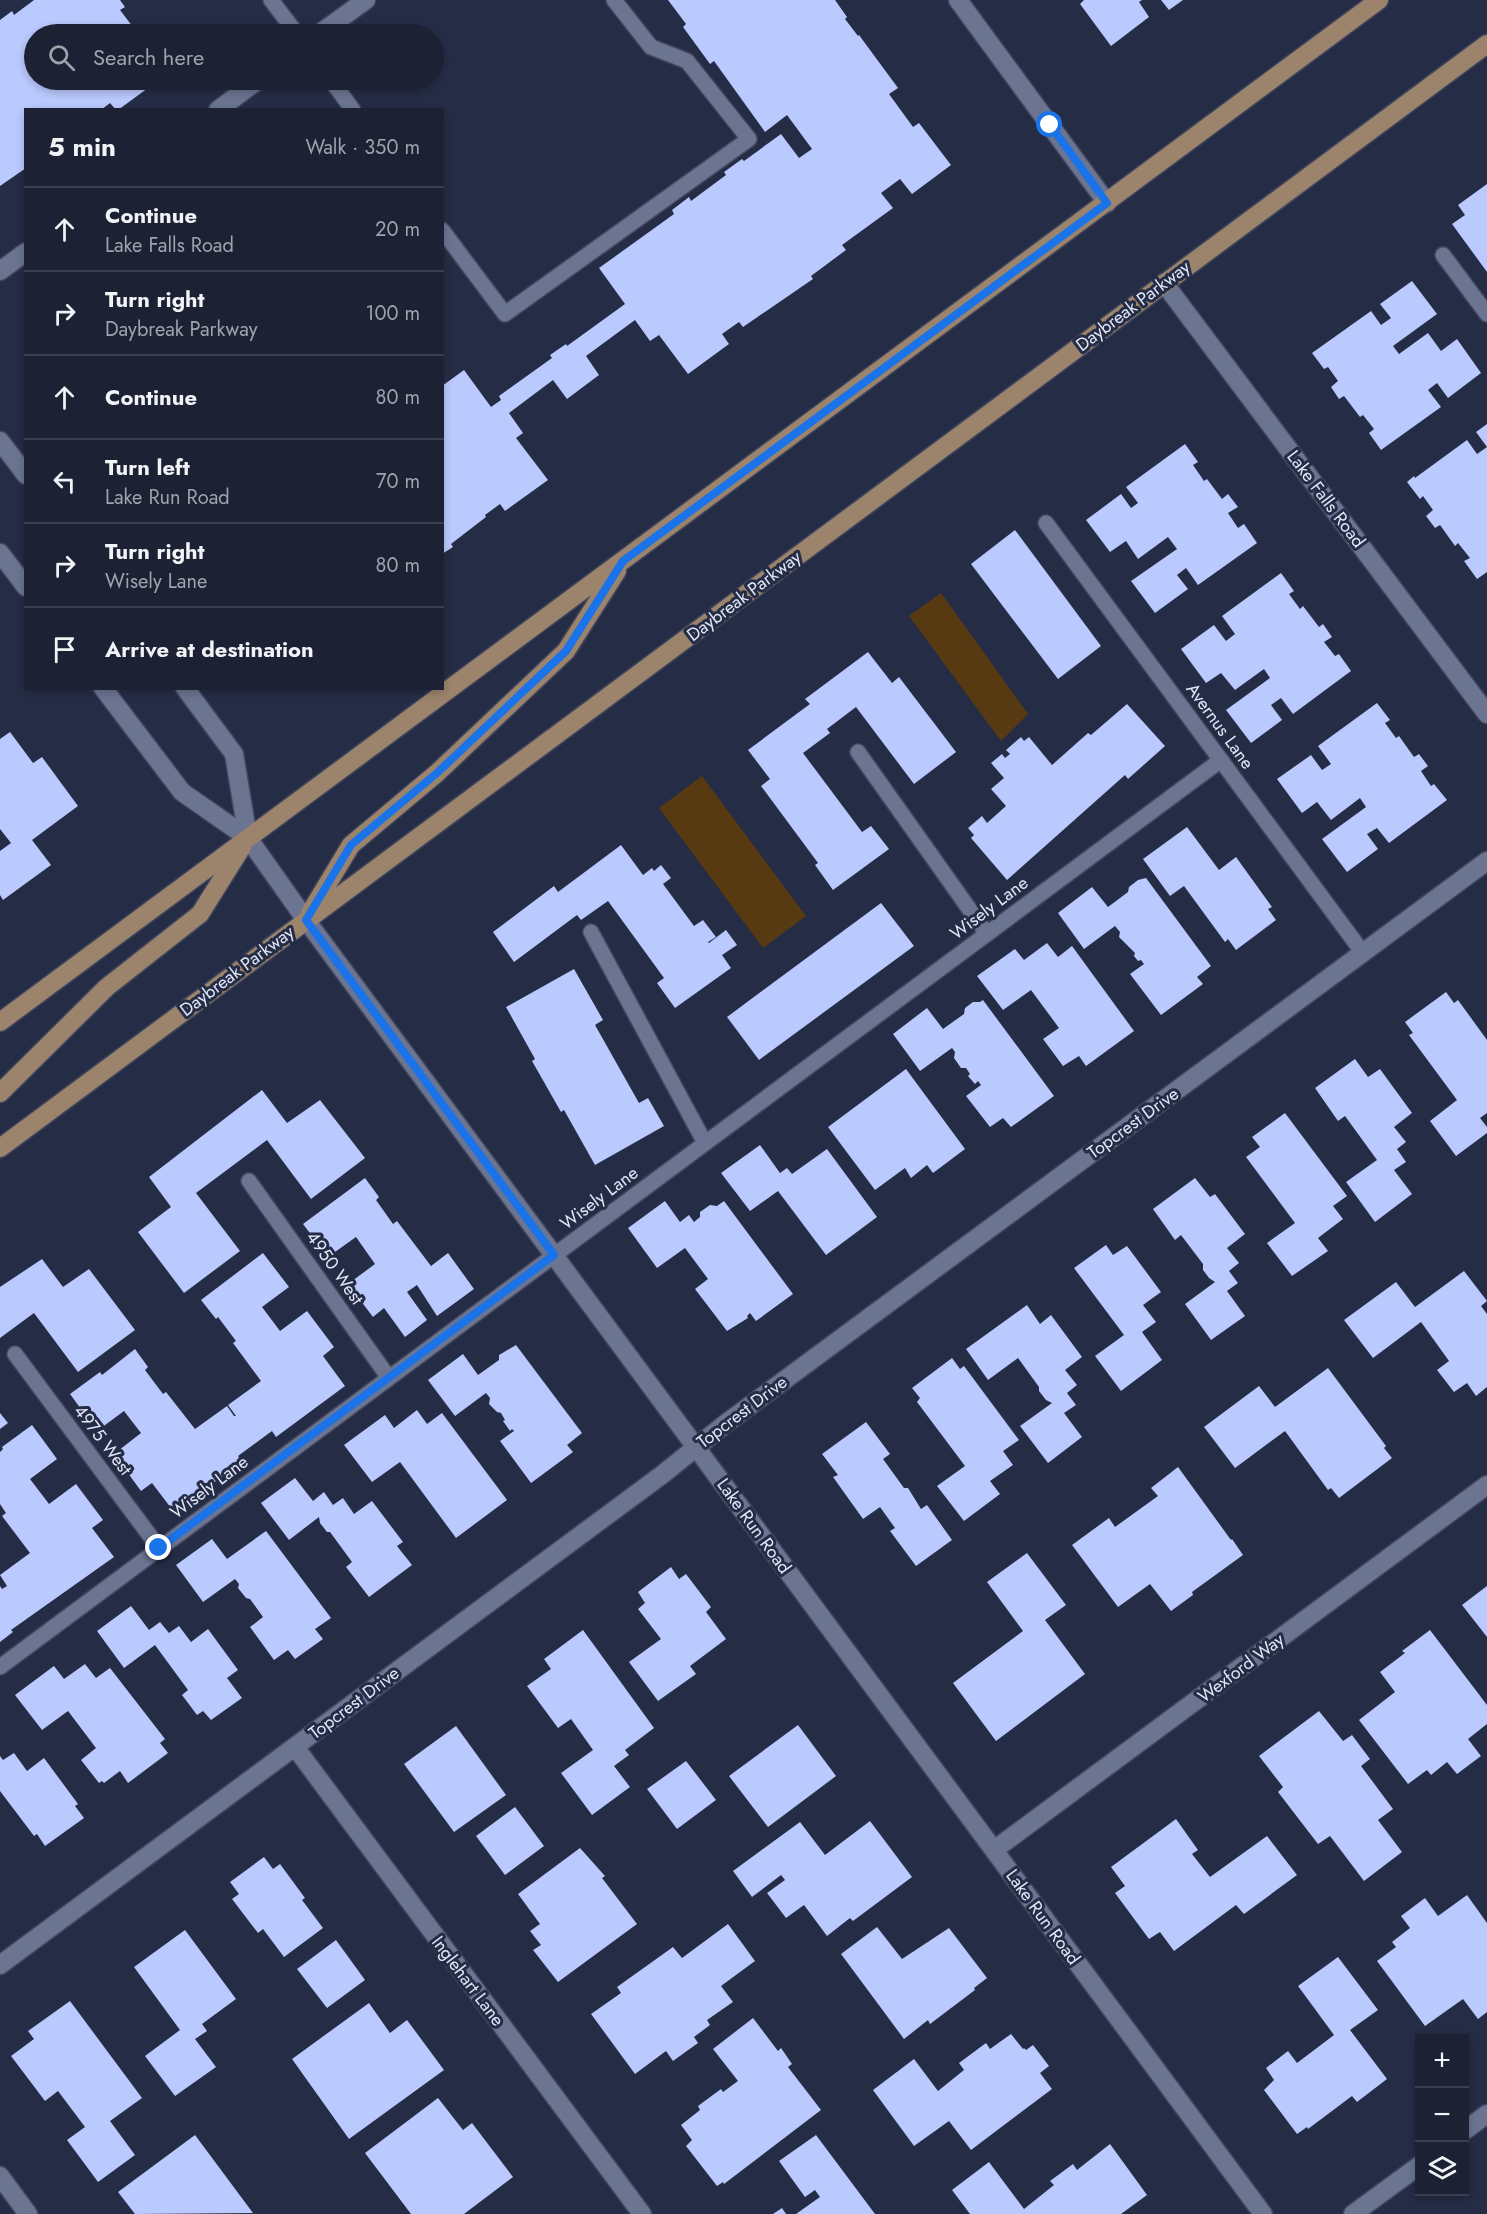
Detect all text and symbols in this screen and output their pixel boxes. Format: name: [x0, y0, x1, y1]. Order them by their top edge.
search box: [24, 24, 444, 90]
icon: search: [45, 41, 78, 74]
text: Search here: [93, 41, 204, 73]
route start: [1036, 111, 1062, 137]
text: 5 min: [48, 128, 116, 166]
text: Walk · 350 m: [305, 133, 420, 162]
text: Continue: [105, 199, 197, 231]
icon: ahead: [48, 213, 81, 246]
text: 20 m: [375, 215, 420, 244]
text: Lake Falls Road: [105, 231, 234, 260]
street label: Daybreak Parkway: [1070, 254, 1196, 358]
text: Turn right: [105, 283, 205, 315]
icon: right: [48, 297, 81, 330]
text: 100 m: [365, 299, 420, 328]
text: Daybreak Parkway: [105, 315, 257, 344]
icon: ahead: [48, 381, 81, 414]
text: Continue: [105, 381, 197, 413]
text: 80 m: [375, 383, 420, 412]
street label: Lake Falls Road: [1281, 445, 1371, 553]
text: Turn left: [105, 451, 190, 483]
icon: left: [48, 465, 81, 498]
text: 70 m: [376, 467, 420, 496]
text: Lake Run Road: [105, 483, 230, 512]
text: Turn right: [105, 535, 205, 567]
street label: Daybreak Parkway: [681, 544, 807, 648]
icon: right: [48, 549, 81, 582]
text: 80 m: [375, 551, 420, 580]
text: Wisely Lane: [105, 567, 207, 596]
icon: arrive: [48, 633, 81, 666]
text: Arrive at destination: [105, 633, 314, 665]
street label: Avernus Lane: [1180, 677, 1260, 775]
street label: Wisely Lane: [944, 870, 1034, 946]
street label: Daybreak Parkway: [174, 919, 300, 1023]
street label: Topcrest Drive: [1082, 1081, 1184, 1165]
street label: Wisely Lane: [554, 1160, 644, 1236]
street label: 4950 West: [300, 1226, 370, 1311]
street label: Topcrest Drive: [691, 1369, 793, 1455]
street label: 4975 West: [68, 1399, 139, 1481]
street label: Wisely Lane: [164, 1449, 254, 1525]
street label: Lake Run Road: [710, 1473, 798, 1579]
route end: [145, 1534, 171, 1560]
street label: Wexford Way: [1192, 1627, 1290, 1709]
street label: Topcrest Drive: [303, 1660, 405, 1746]
street label: Lake Run Road: [999, 1864, 1087, 1970]
street label: Inglehart Lane: [425, 1930, 511, 2032]
map controls: [1415, 2034, 1469, 2196]
button: +: [1415, 2034, 1469, 2088]
button: −: [1415, 2088, 1469, 2142]
button: layers: [1415, 2142, 1469, 2196]

